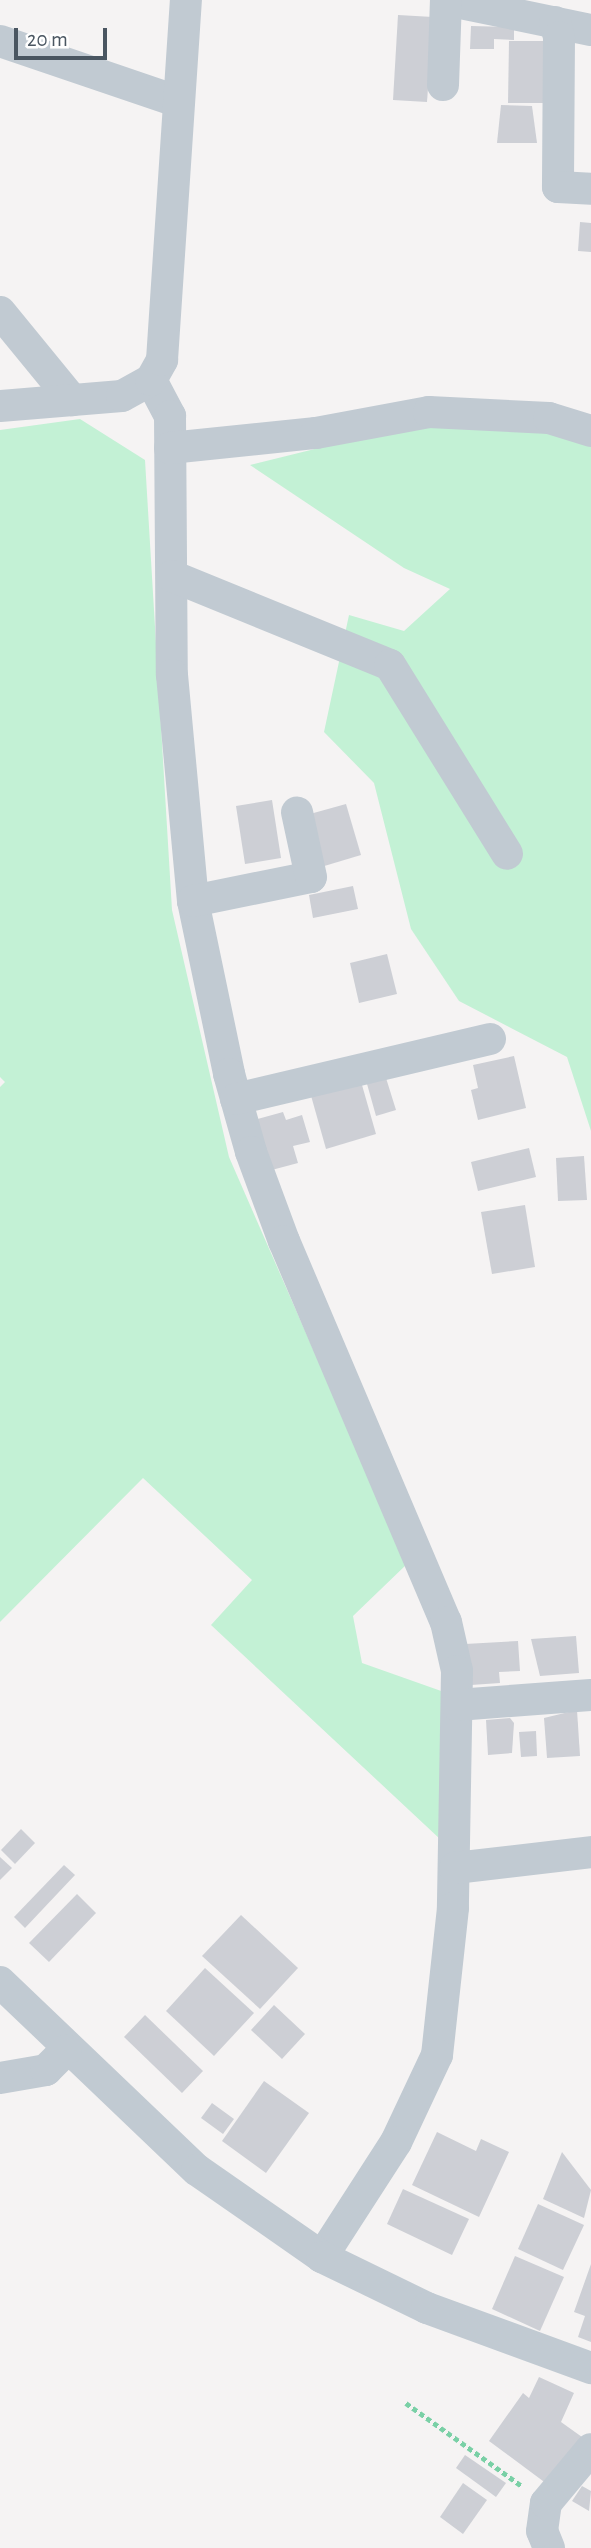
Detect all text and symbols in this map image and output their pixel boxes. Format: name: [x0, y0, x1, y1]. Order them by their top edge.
scale bar: [18, 14, 110, 58]
text: 20 m: [27, 29, 68, 50]

